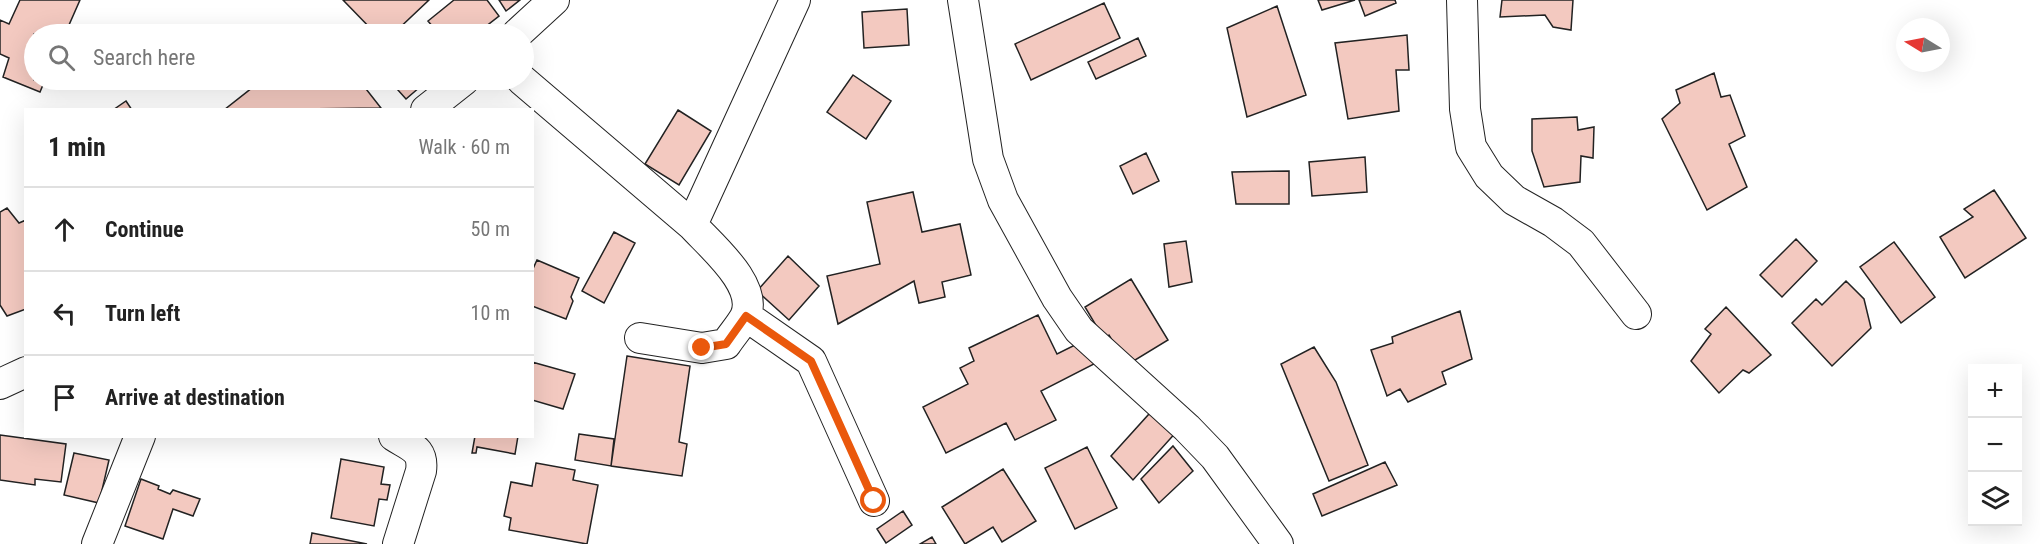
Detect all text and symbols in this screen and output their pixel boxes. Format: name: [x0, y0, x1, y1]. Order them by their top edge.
north arrow: [1896, 18, 1950, 72]
search box: [24, 24, 534, 90]
icon: search: [45, 41, 78, 74]
text: Search here: [93, 45, 195, 70]
text: 1 min: [48, 132, 106, 162]
text: Walk · 60 m: [418, 135, 510, 159]
icon: ahead: [48, 213, 81, 246]
text: Continue: [105, 217, 184, 242]
text: 50 m: [471, 217, 510, 241]
icon: left: [48, 297, 81, 330]
text: Turn left: [105, 301, 180, 326]
text: 10 m: [471, 301, 510, 325]
route end: [688, 334, 714, 360]
map controls: [1968, 364, 2022, 526]
button: +: [1968, 364, 2022, 418]
icon: arrive: [48, 381, 81, 414]
text: Arrive at destination: [105, 385, 285, 410]
button: −: [1968, 418, 2022, 472]
button: layers: [1968, 472, 2022, 526]
route start: [860, 487, 886, 513]

